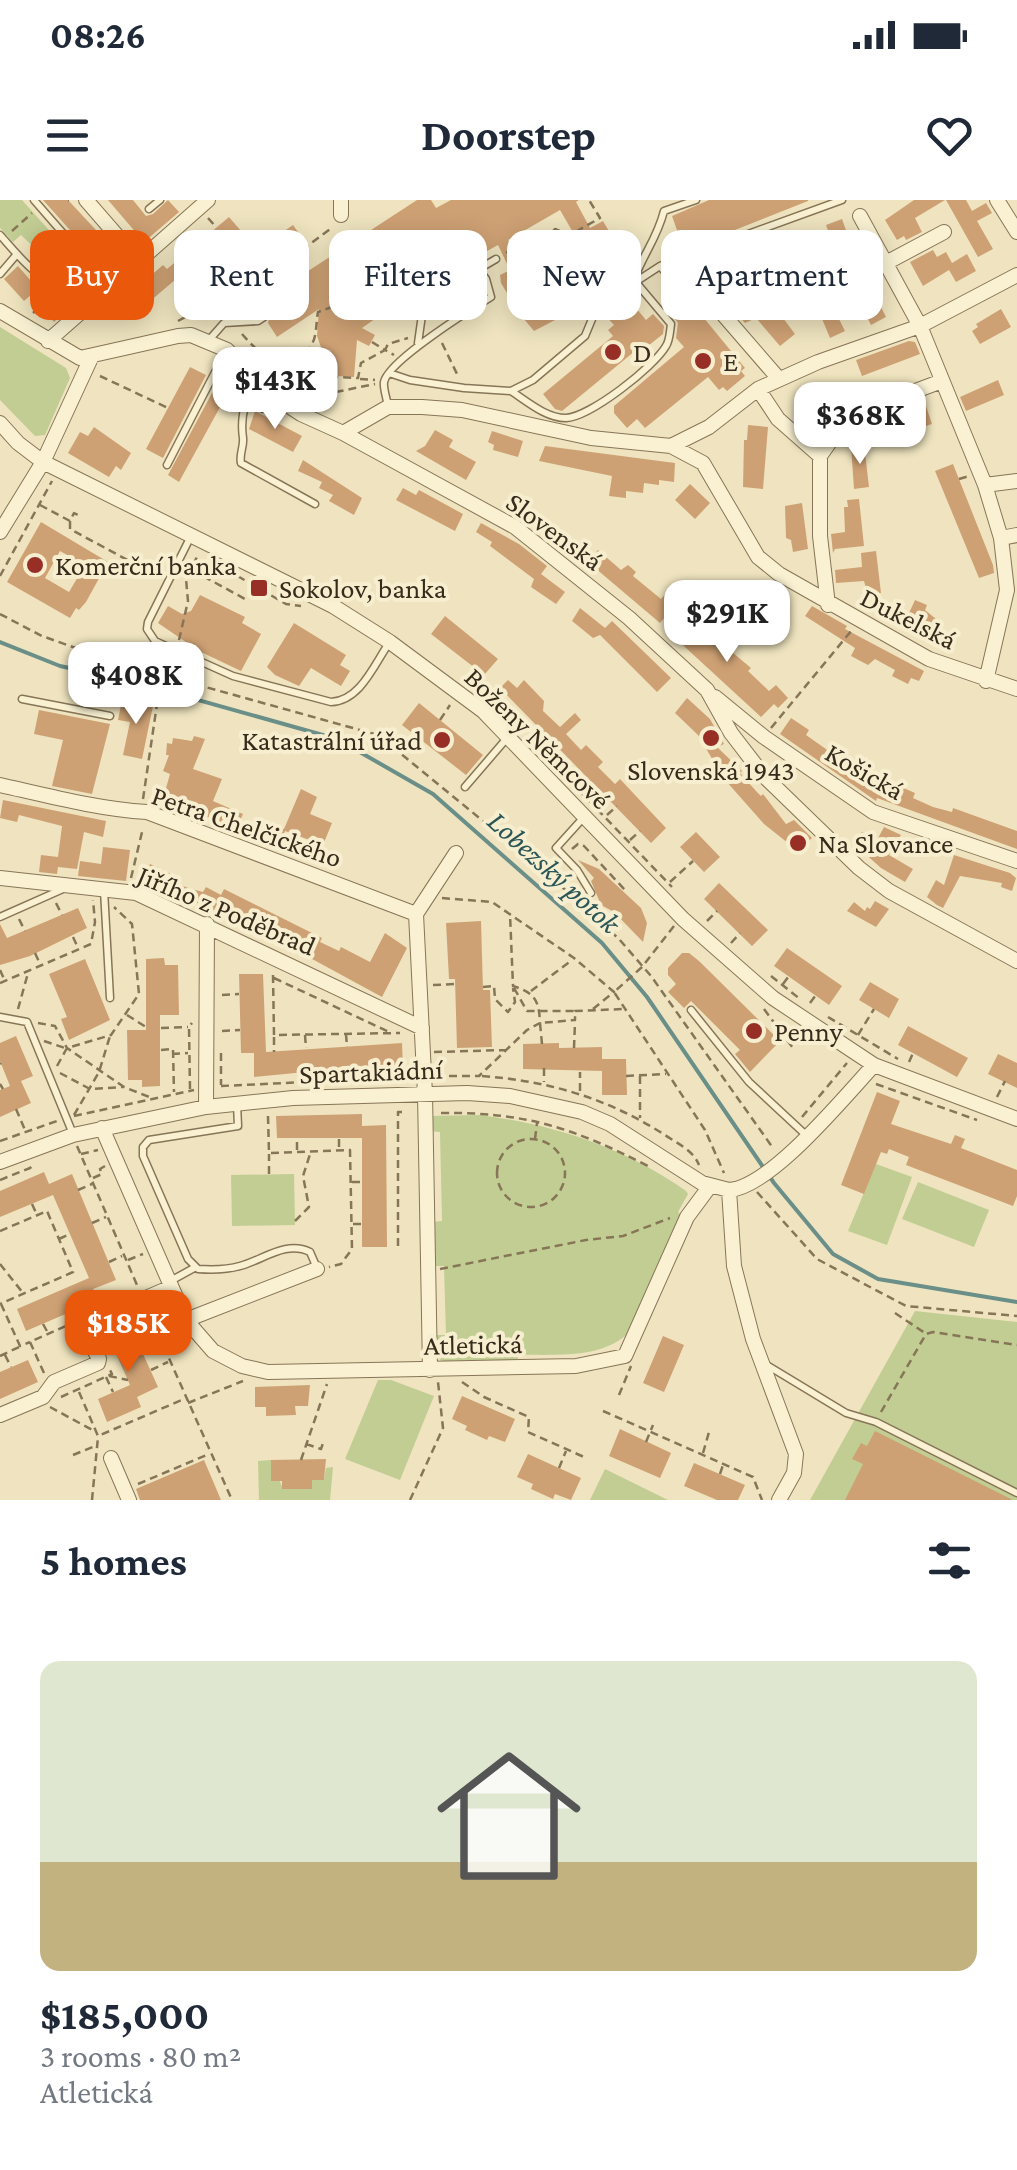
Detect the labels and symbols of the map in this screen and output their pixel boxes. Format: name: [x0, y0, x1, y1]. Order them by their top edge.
place label: D: [633, 337, 652, 368]
marker: D: [602, 341, 624, 363]
place label: E: [723, 346, 738, 377]
pin: $143K: [205, 347, 345, 432]
marker: E: [692, 350, 714, 372]
pin: $368K: [790, 382, 930, 467]
street label: Slovenská: [500, 486, 609, 577]
place label: Komerční banka: [55, 550, 237, 581]
marker: Komerční banka: [24, 554, 46, 576]
place label: Sokolov, banka: [279, 573, 446, 604]
marker: Sokolov, banka: [248, 577, 270, 599]
pin: $291K: [657, 580, 797, 665]
street label: Dukelská: [856, 581, 962, 656]
pin: $408K: [66, 642, 206, 727]
street label: Boženy Němcové: [459, 661, 617, 815]
place label: Katastrální úřad: [242, 725, 422, 756]
marker: Slovenská 1943: [700, 727, 722, 749]
marker: Katastrální úřad: [431, 729, 453, 751]
street label: Košická: [820, 737, 910, 806]
place label: Slovenská 1943: [627, 755, 795, 786]
street label: Petra Chelčického: [148, 779, 346, 873]
water label: Lobezský potok: [481, 804, 629, 942]
place label: Na Slovance: [818, 828, 953, 859]
marker: Na Slovance: [787, 832, 809, 854]
street label: Jiřího z Poděbrad: [130, 858, 321, 962]
place label: Penny: [774, 1016, 844, 1047]
marker: Penny: [743, 1020, 765, 1042]
street label: Spartakiádní: [299, 1053, 445, 1089]
pin: $185K: [58, 1290, 198, 1375]
street label: Atletická: [423, 1328, 523, 1361]

